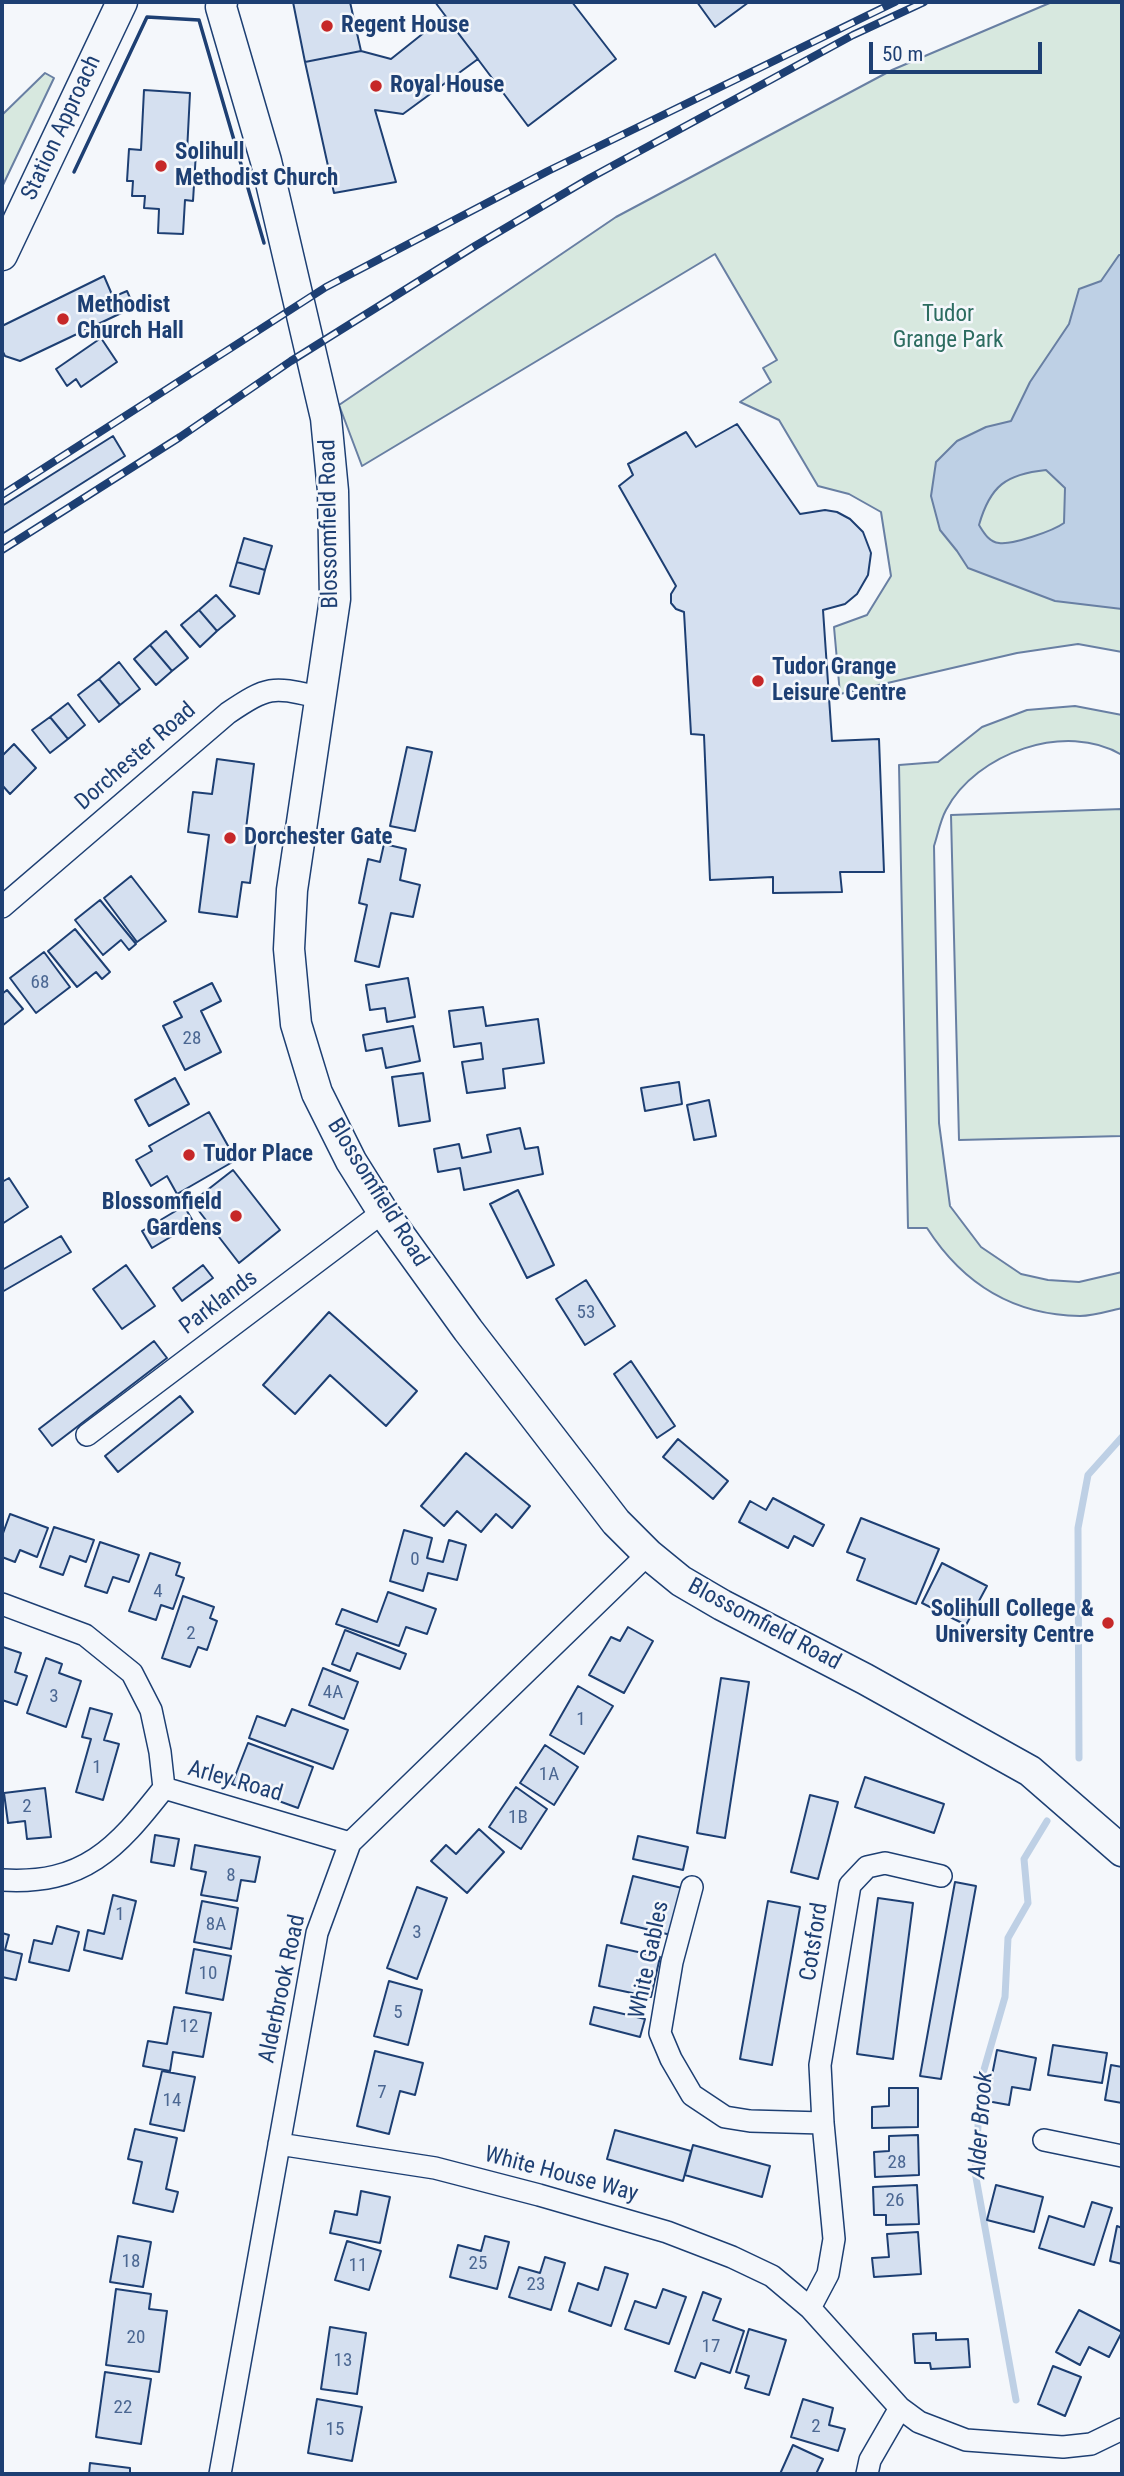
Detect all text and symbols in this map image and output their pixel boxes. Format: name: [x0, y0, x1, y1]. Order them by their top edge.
place label: Regent House: [341, 12, 469, 40]
marker: Regent House: [319, 18, 335, 34]
scale bar: [872, 28, 1045, 72]
text: 50 m: [882, 42, 923, 66]
street label: Station Approach: [16, 51, 108, 205]
place label: Royal House: [390, 72, 504, 100]
marker: Royal House: [368, 78, 384, 94]
place label: Solihull Methodist Church: [175, 139, 338, 193]
marker: Solihull Methodist Church: [153, 158, 169, 174]
place label: Methodist Church Hall: [77, 292, 184, 346]
park label: Tudor Grange Park: [893, 301, 1003, 355]
marker: Methodist Church Hall: [55, 311, 71, 327]
street label: Blossomfield Road: [315, 439, 345, 609]
place label: Tudor Grange Leisure Centre: [772, 654, 906, 708]
marker: Tudor Grange Leisure Centre: [750, 673, 766, 689]
street label: Dorchester Road: [70, 697, 202, 817]
place label: Dorchester Gate: [244, 824, 393, 852]
marker: Dorchester Gate: [222, 830, 238, 846]
house number: 68: [31, 972, 49, 994]
house number: 28: [183, 1028, 201, 1050]
street label: Blossomfield Road: [320, 1114, 434, 1272]
place label: Tudor Place: [203, 1141, 313, 1169]
marker: Tudor Place: [181, 1147, 197, 1163]
place label: Blossomfield Gardens: [102, 1189, 222, 1243]
marker: Blossomfield Gardens: [228, 1208, 244, 1224]
street label: Parklands: [175, 1265, 263, 1341]
house number: 53: [577, 1302, 595, 1324]
house number: 0: [410, 1549, 420, 1571]
street label: Blossomfield Road: [683, 1573, 845, 1677]
house number: 4: [153, 1581, 163, 1603]
place label: Solihull College & University Centre: [931, 1596, 1094, 1650]
marker: Solihull College & University Centre: [1100, 1615, 1116, 1631]
house number: 2: [186, 1623, 196, 1645]
house number: 4A: [323, 1682, 343, 1704]
house number: 3: [49, 1686, 59, 1708]
house number: 1: [576, 1709, 586, 1731]
street label: Arley Road: [184, 1755, 286, 1809]
house number: 1: [92, 1757, 102, 1779]
house number: 1A: [539, 1764, 559, 1786]
house number: 2: [22, 1796, 32, 1818]
house number: 1B: [508, 1807, 528, 1829]
house number: 8: [226, 1865, 236, 1887]
street label: White Gables: [624, 1899, 676, 2021]
street label: Cotsford: [795, 1901, 835, 1983]
house number: 1: [115, 1904, 125, 1926]
street label: Alderbrook Road: [254, 1912, 312, 2066]
house number: 8A: [206, 1914, 226, 1936]
house number: 3: [412, 1922, 422, 1944]
house number: 10: [199, 1963, 217, 1985]
house number: 5: [393, 2002, 403, 2024]
house number: 12: [180, 2016, 198, 2038]
water label: Alder Brook: [964, 2071, 1000, 2179]
house number: 7: [377, 2082, 387, 2104]
house number: 14: [163, 2090, 181, 2112]
street label: White House Way: [481, 2141, 641, 2209]
house number: 28: [888, 2152, 906, 2174]
house number: 26: [886, 2190, 904, 2212]
house number: 18: [122, 2251, 140, 2273]
house number: 25: [469, 2253, 487, 2275]
house number: 11: [349, 2255, 367, 2277]
house number: 23: [527, 2274, 545, 2296]
house number: 20: [127, 2327, 145, 2349]
house number: 17: [702, 2336, 720, 2358]
house number: 13: [334, 2350, 352, 2372]
house number: 22: [114, 2397, 132, 2419]
house number: 2: [811, 2416, 821, 2438]
house number: 15: [326, 2419, 344, 2441]

